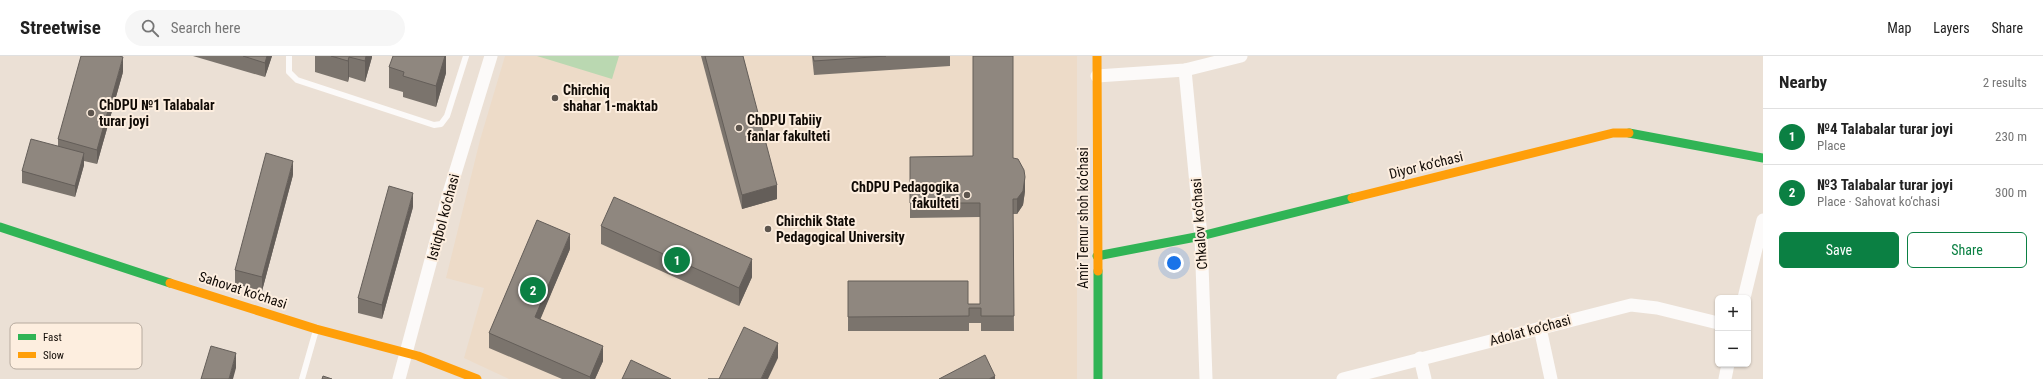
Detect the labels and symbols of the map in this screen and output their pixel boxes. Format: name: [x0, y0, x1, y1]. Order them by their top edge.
place label: Chirchiq shahar 1-maktab: [563, 82, 658, 114]
marker: Chirchiq shahar 1-maktab: [550, 93, 560, 103]
place label: ChDPU №1 Talabalar turar joyi: [99, 97, 215, 129]
marker: ChDPU №1 Talabalar turar joyi: [86, 108, 96, 118]
place label: ChDPU Tabiiy fanlar fakulteti: [747, 112, 830, 144]
marker: ChDPU Tabiiy fanlar fakulteti: [734, 123, 744, 133]
street label: Amir Temur shoh ko‘chasi: [1075, 147, 1091, 289]
street label: Diyor ko‘chasi: [1387, 148, 1465, 182]
street label: Istiqbol ko‘chasi: [424, 172, 462, 262]
street label: Chkalov ko‘chasi: [1188, 178, 1210, 270]
place label: ChDPU Pedagogika fakulteti: [851, 179, 959, 211]
marker: ChDPU Pedagogika fakulteti: [962, 190, 972, 200]
place label: Chirchik State Pedagogical University: [776, 213, 906, 245]
marker: Chirchik State Pedagogical University: [763, 224, 773, 234]
pin: 1: [664, 245, 690, 275]
your location: [1164, 253, 1184, 273]
street label: Sahovat ko‘chasi: [197, 268, 289, 312]
pin: 2: [520, 275, 546, 305]
street label: Adolat ko‘chasi: [1488, 311, 1572, 349]
legend: [10, 323, 142, 369]
text: Fast: [43, 331, 62, 344]
text: Slow: [43, 349, 64, 362]

